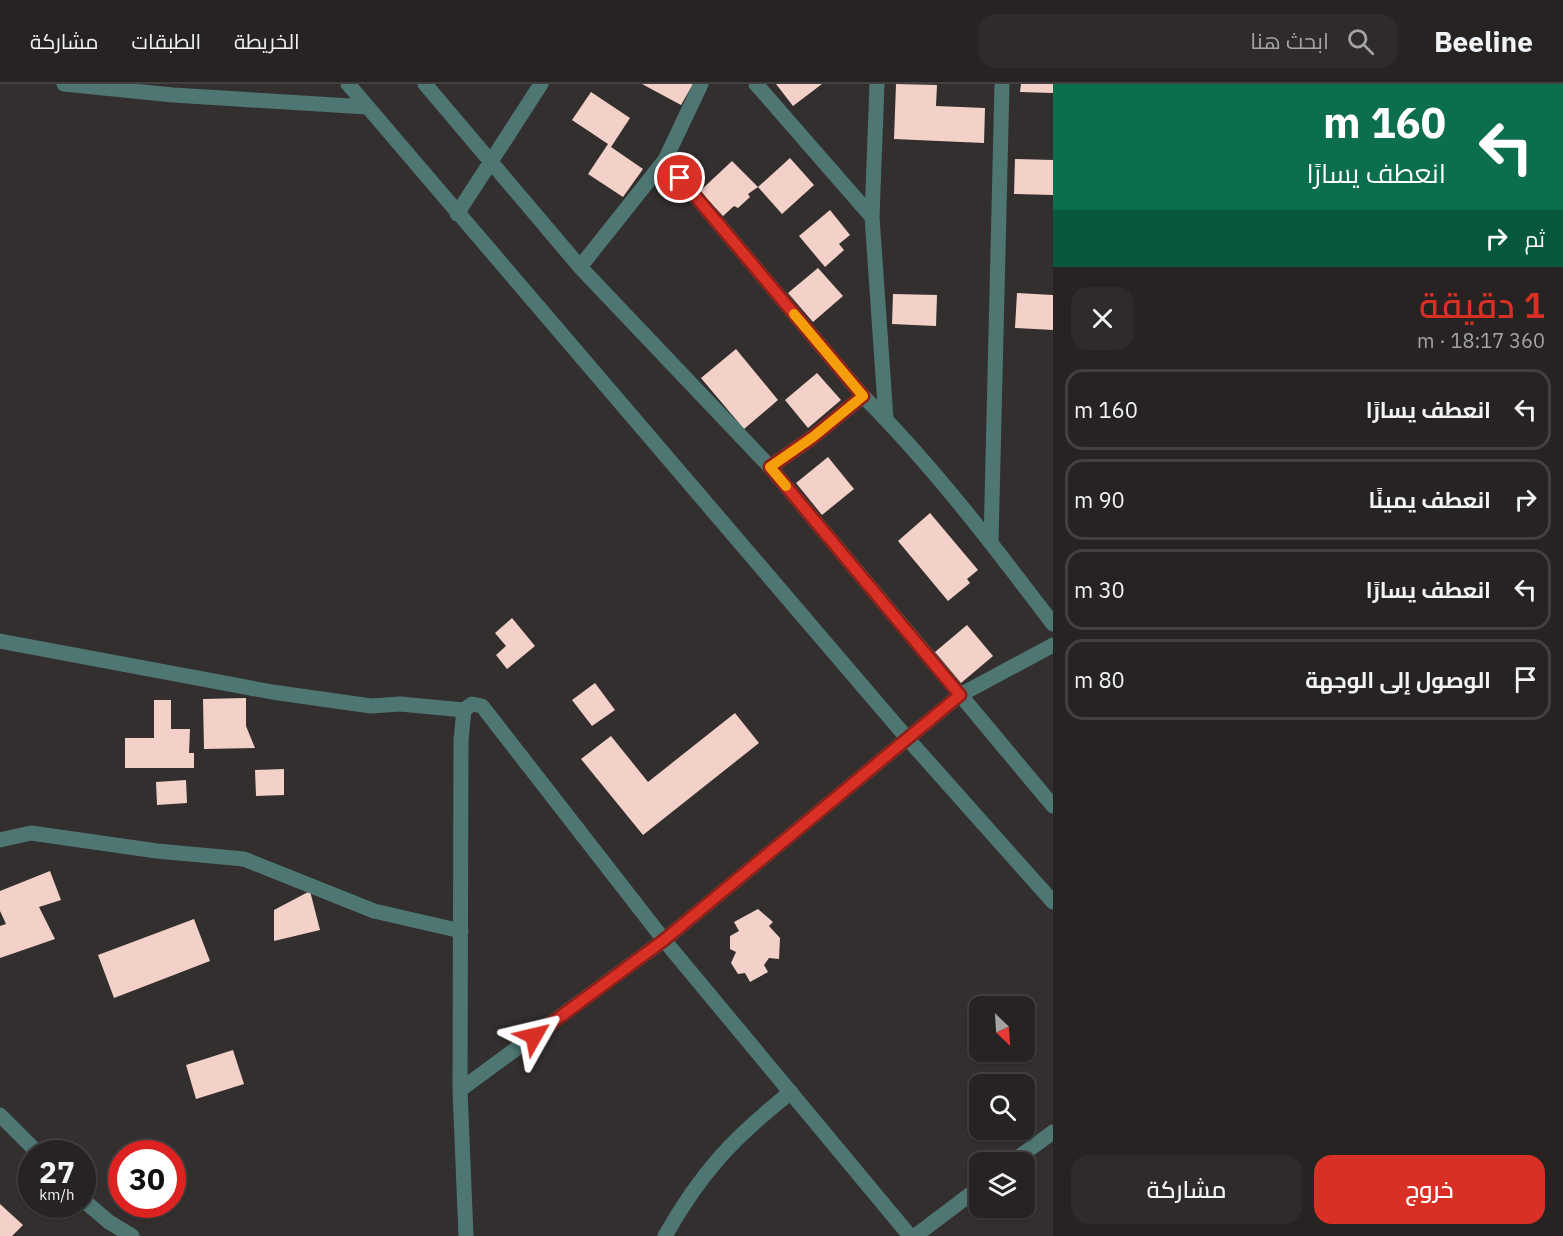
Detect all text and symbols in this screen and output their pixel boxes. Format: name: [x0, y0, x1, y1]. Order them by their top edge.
search box: [978, 14, 1398, 68]
text: Beeline: [1434, 23, 1533, 60]
icon: search: [1344, 25, 1377, 58]
text: ابحث هنا: [1250, 26, 1329, 55]
text: مشاركة: [30, 27, 99, 55]
text: الطبقات: [132, 27, 201, 55]
text: الخريطة: [234, 27, 300, 55]
text: 160 m: [1323, 95, 1446, 150]
icon: left: [1467, 108, 1545, 186]
pin: [654, 152, 705, 203]
text: انعطف يسارًا: [1307, 155, 1446, 190]
icon: arrive: [663, 161, 696, 194]
icon: right: [1480, 222, 1513, 255]
text: ثم: [1525, 224, 1545, 253]
text: 1 دقيقة: [1419, 281, 1545, 328]
button: close: [1071, 287, 1134, 350]
text: 360 m · 18:17: [1417, 327, 1545, 354]
icon: left: [1509, 393, 1542, 426]
text: 160 m: [1074, 395, 1138, 424]
text: انعطف يسارًا: [1366, 395, 1491, 424]
icon: right: [1509, 483, 1542, 516]
text: 90 m: [1074, 485, 1125, 514]
text: انعطف يمينًا: [1369, 485, 1491, 514]
icon: left: [1509, 573, 1542, 606]
text: 30 m: [1074, 575, 1125, 604]
text: انعطف يسارًا: [1366, 575, 1491, 604]
icon: arrive: [1509, 663, 1542, 696]
text: 80 m: [1074, 665, 1125, 694]
text: الوصول إلى الوجهة: [1305, 665, 1491, 694]
north arrow: [969, 996, 1035, 1062]
map controls: [969, 996, 1035, 1218]
position arrow: [502, 1004, 566, 1068]
button: search: [969, 1074, 1035, 1140]
speed limit sign: 30: [108, 1140, 186, 1218]
text: 27: [39, 1152, 75, 1191]
button: layers: [969, 1152, 1035, 1218]
button: مشاركة: [1071, 1155, 1302, 1224]
button: خروج: [1314, 1155, 1545, 1224]
text: km/h: [39, 1185, 75, 1204]

